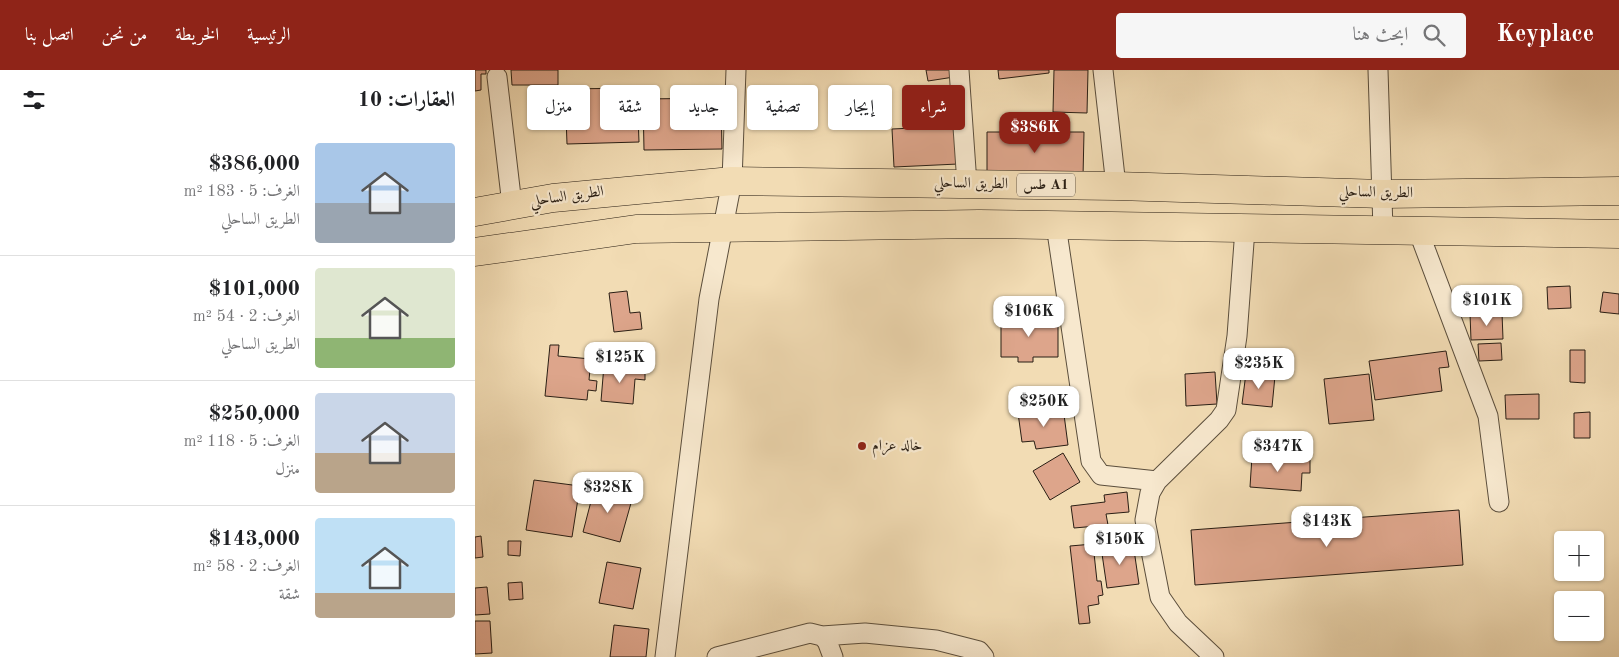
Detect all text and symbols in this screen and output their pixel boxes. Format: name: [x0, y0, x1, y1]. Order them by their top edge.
search box: [1116, 13, 1466, 58]
icon: search: [1420, 21, 1448, 49]
text: Keyplace: [1496, 23, 1594, 47]
text: اتصل بنا: [25, 26, 74, 44]
text: من نحن: [102, 26, 147, 44]
text: الخريطة: [175, 26, 219, 44]
text: الرئيسية: [247, 26, 290, 44]
text: ابحث هنا: [1352, 26, 1408, 45]
chip: منزل: [527, 85, 590, 130]
chip: شقة: [600, 85, 660, 130]
chip: جديد: [670, 85, 737, 130]
chip: تصفية: [747, 85, 818, 130]
chip: إيجار: [828, 85, 892, 130]
chip: شراء: [902, 85, 965, 130]
icon: filters: [20, 86, 48, 114]
text: العقارات: 10: [358, 90, 455, 111]
pin: $386K: [1000, 112, 1070, 154]
text: $386K: [1010, 120, 1060, 136]
text: $386,000: [209, 154, 300, 175]
icon: home: [355, 163, 415, 223]
road number: طس A1: [1017, 174, 1075, 196]
street label: الطريق الساحلي: [934, 176, 1008, 197]
text: الغرف: 5 · 183 m²: [184, 184, 300, 200]
street label: الطريق الساحلي: [529, 184, 605, 215]
street label: الطريق الساحلي: [1339, 185, 1413, 206]
text: الطريق الساحلي: [221, 212, 300, 228]
text: $101,000: [209, 279, 300, 300]
pin: $101K: [1452, 284, 1522, 327]
icon: home: [355, 288, 415, 348]
text: $101K: [1462, 293, 1512, 309]
pin: $106K: [994, 296, 1064, 338]
text: $106K: [1004, 304, 1054, 320]
text: الغرف: 2 · 54 m²: [193, 309, 300, 325]
text: الطريق الساحلي: [221, 337, 300, 353]
pin: $125K: [585, 342, 655, 384]
pin: $235K: [1224, 348, 1294, 390]
text: $125K: [595, 350, 645, 366]
text: $235K: [1234, 356, 1284, 372]
pin: $250K: [1009, 386, 1079, 428]
text: $250K: [1019, 394, 1069, 410]
text: $250,000: [209, 404, 300, 425]
icon: home: [355, 413, 415, 473]
pin: $347K: [1243, 430, 1313, 473]
text: الغرف: 5 · 118 m²: [184, 434, 300, 450]
place label: خالد عزام: [872, 439, 922, 458]
text: $347K: [1253, 439, 1303, 455]
marker: خالد عزام: [856, 440, 868, 452]
text: منزل: [275, 462, 300, 478]
pin: $328K: [573, 472, 643, 514]
text: $328K: [583, 480, 633, 496]
pin: $143K: [1292, 506, 1362, 548]
text: $143K: [1302, 514, 1352, 530]
pin: $150K: [1085, 524, 1155, 566]
text: $143,000: [209, 529, 300, 550]
map controls: [1554, 531, 1604, 641]
button: +: [1554, 531, 1604, 581]
text: $150K: [1095, 532, 1145, 548]
icon: home: [355, 538, 415, 598]
text: الغرف: 2 · 58 m²: [193, 559, 300, 575]
text: شقة: [279, 587, 300, 603]
button: −: [1554, 591, 1604, 641]

